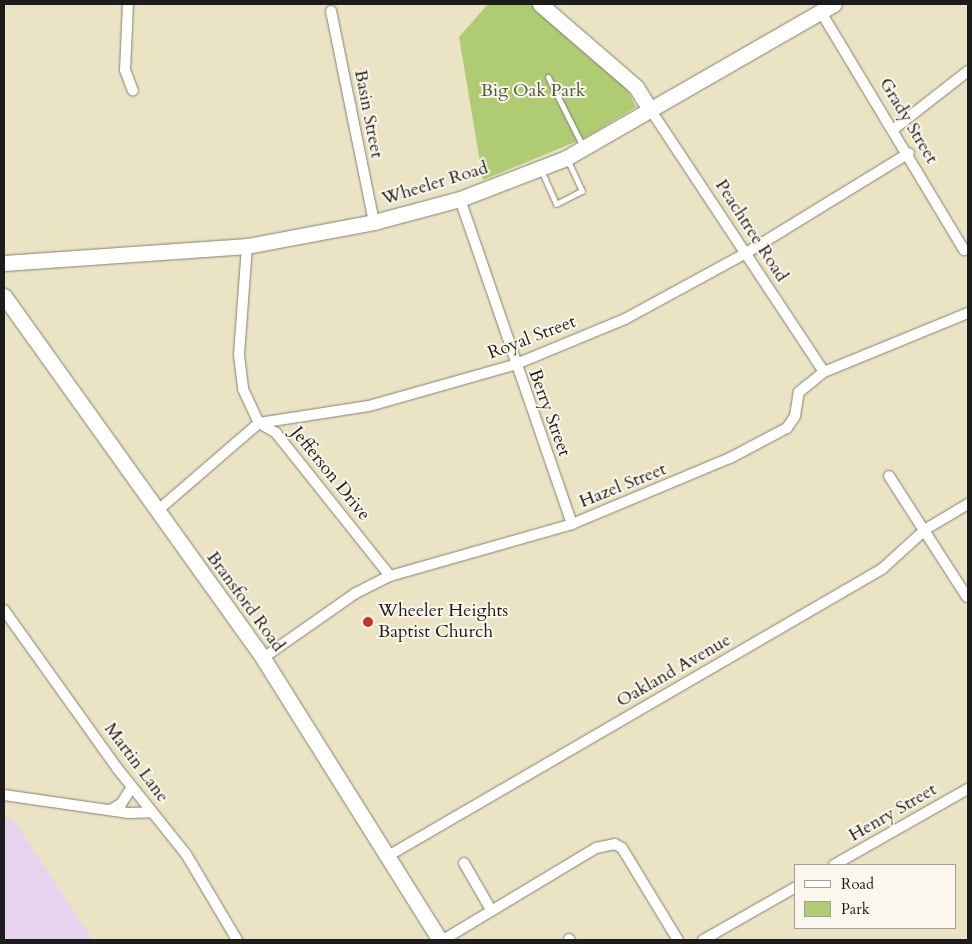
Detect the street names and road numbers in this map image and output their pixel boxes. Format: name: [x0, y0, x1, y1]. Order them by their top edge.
street label: Basin Street: [349, 68, 387, 160]
street label: Grady Street: [874, 74, 942, 168]
street label: Wheeler Road: [379, 158, 491, 210]
street label: Peachtree Road: [710, 176, 792, 286]
street label: Royal Street: [485, 311, 579, 365]
street label: Berry Street: [523, 366, 575, 460]
street label: Jefferson Drive: [286, 423, 374, 525]
street label: Hazel Street: [576, 459, 670, 513]
street label: Bransford Road: [201, 548, 289, 656]
street label: Oakland Avenue: [613, 630, 735, 712]
street label: Martin Lane: [99, 719, 173, 807]
street label: Henry Street: [845, 779, 941, 847]

